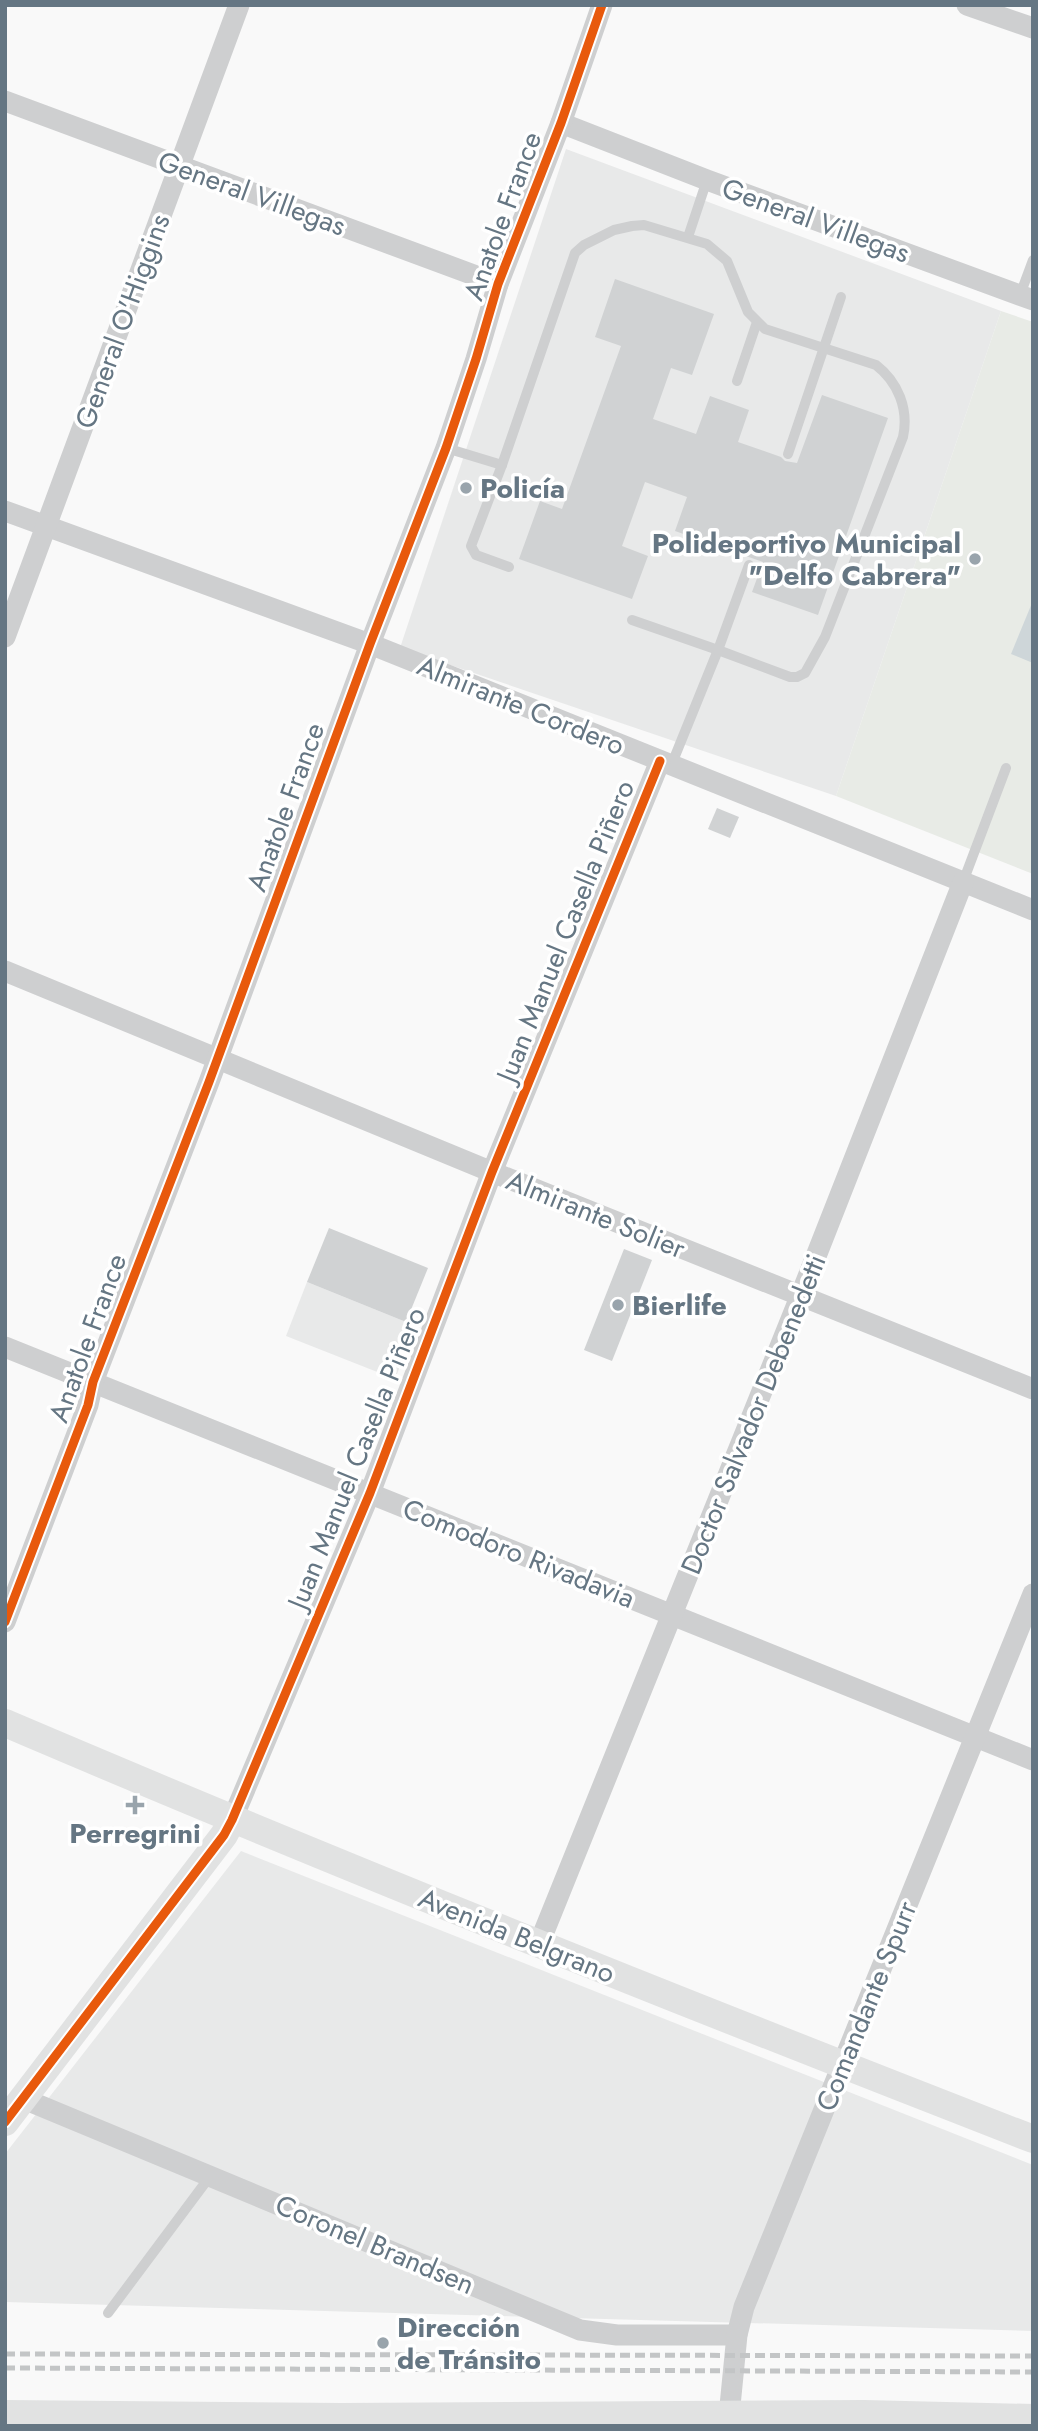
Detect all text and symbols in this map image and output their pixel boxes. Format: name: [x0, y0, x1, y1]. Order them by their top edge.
street label: Anatole France: [453, 126, 552, 306]
street label: General Villegas: [152, 141, 351, 246]
street label: General Villegas: [716, 168, 915, 273]
street label: General O'Higgins: [65, 208, 180, 434]
place label: Policía: [480, 468, 565, 509]
marker: Policía: [458, 480, 474, 496]
place label: Polideportivo Municipal "Delfo Cabrera": [652, 523, 961, 596]
marker: Polideportivo Municipal "Delfo Cabrera": [967, 551, 983, 567]
street label: Almirante Cordero: [411, 645, 631, 766]
street label: Anatole France: [236, 717, 335, 897]
street label: Juan Manuel Casella Piñero: [485, 774, 645, 1092]
street label: Almirante Solier: [500, 1160, 692, 1269]
street label: Anatole France: [38, 1248, 137, 1428]
street label: Doctor Salvador Debenedetti: [670, 1248, 837, 1580]
place label: Bierlife: [632, 1285, 727, 1326]
marker: Bierlife: [610, 1297, 626, 1313]
street label: Juan Manuel Casella Piñero: [276, 1301, 436, 1619]
street label: Comodoro Rivadavia: [397, 1488, 641, 1619]
marker: Perregrini: [127, 1797, 143, 1813]
place label: Perregrini: [69, 1813, 201, 1854]
street label: Avenida Belgrano: [412, 1877, 621, 1994]
street label: Comandante Spurr: [806, 1895, 927, 2117]
street label: Coronel Brandsen: [269, 2184, 481, 2305]
place label: Dirección de Tránsito: [397, 2307, 541, 2380]
marker: Dirección de Tránsito: [375, 2335, 391, 2351]

